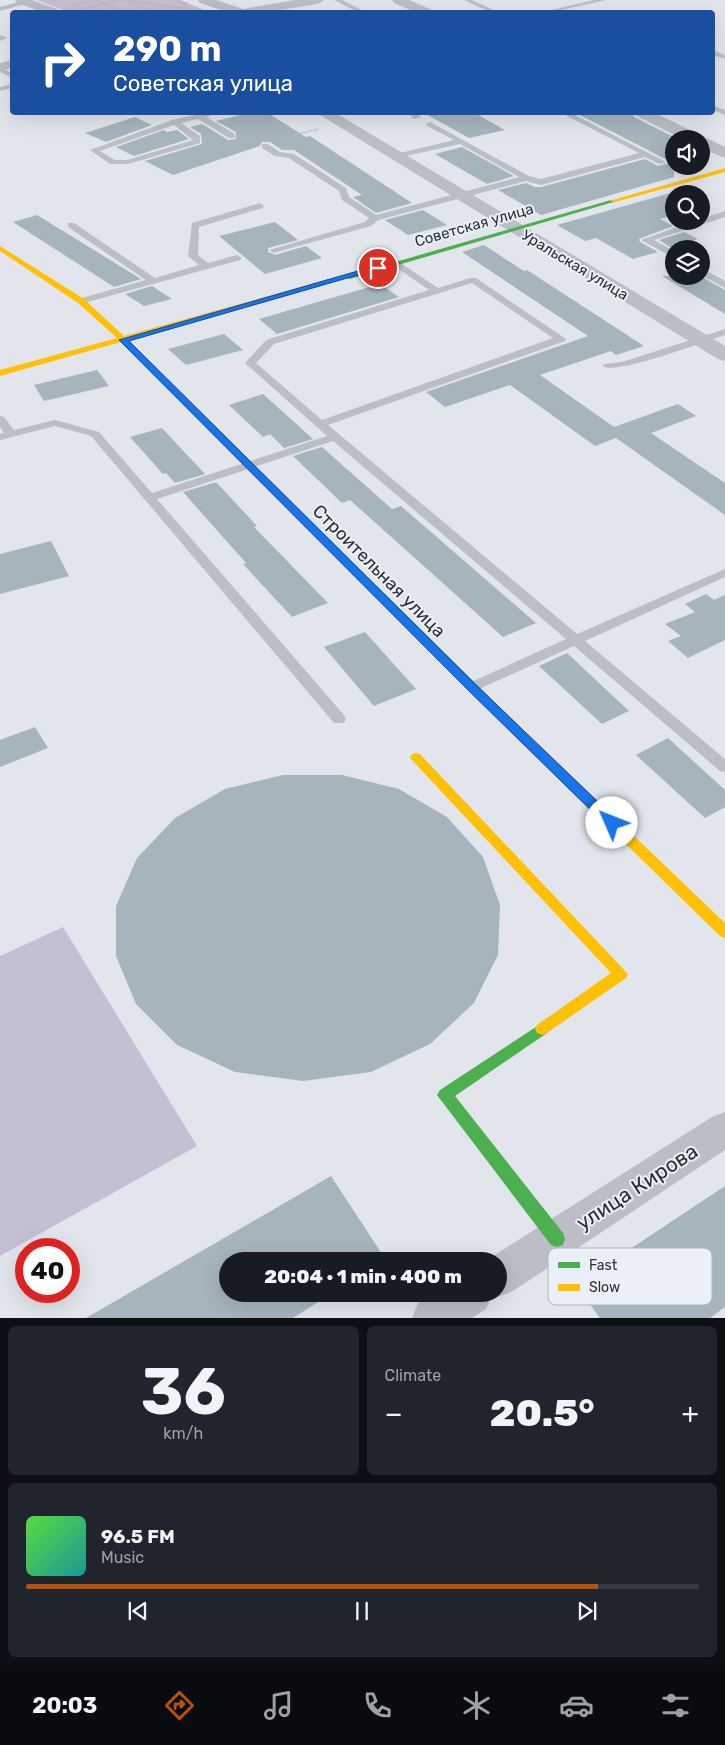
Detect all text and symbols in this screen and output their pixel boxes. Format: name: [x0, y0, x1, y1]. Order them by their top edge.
text: 290 m: [113, 28, 222, 70]
icon: right: [30, 30, 95, 95]
text: Советская улица: [113, 70, 293, 97]
map controls: [665, 130, 710, 285]
button: sound: [665, 130, 710, 175]
button: search: [665, 185, 710, 230]
street label: Советская улица: [413, 199, 535, 251]
street label: Уральская улица: [518, 226, 632, 304]
button: layers: [665, 240, 710, 285]
pin: [357, 247, 399, 289]
icon: arrive: [364, 254, 392, 282]
street label: Строительная улица: [308, 500, 450, 642]
position arrow: [585, 796, 637, 848]
street label: улица Кирова: [571, 1138, 702, 1235]
speed limit sign: 40: [15, 1238, 80, 1303]
legend: [548, 1248, 712, 1305]
text: Fast: [589, 1257, 618, 1274]
text: 20:04 · 1 min · 400 m: [264, 1265, 462, 1288]
text: Slow: [589, 1279, 620, 1296]
text: 36: [141, 1353, 226, 1430]
text: Climate: [385, 1366, 441, 1385]
text: 20.5°: [490, 1390, 595, 1436]
text: −: [385, 1397, 403, 1430]
text: +: [682, 1397, 699, 1430]
text: km/h: [163, 1424, 203, 1443]
text: 96.5 FM: [101, 1525, 175, 1548]
text: Music: [101, 1548, 144, 1567]
icon: previous: [124, 1597, 152, 1625]
icon: pause: [348, 1597, 376, 1625]
icon: next: [573, 1597, 601, 1625]
icon: directions: [162, 1688, 197, 1723]
icon: music: [261, 1688, 296, 1723]
icon: phone: [360, 1688, 395, 1723]
icon: climate: [459, 1688, 494, 1723]
icon: car: [559, 1688, 594, 1723]
icon: filters: [658, 1688, 693, 1723]
text: 20:03: [32, 1692, 97, 1719]

